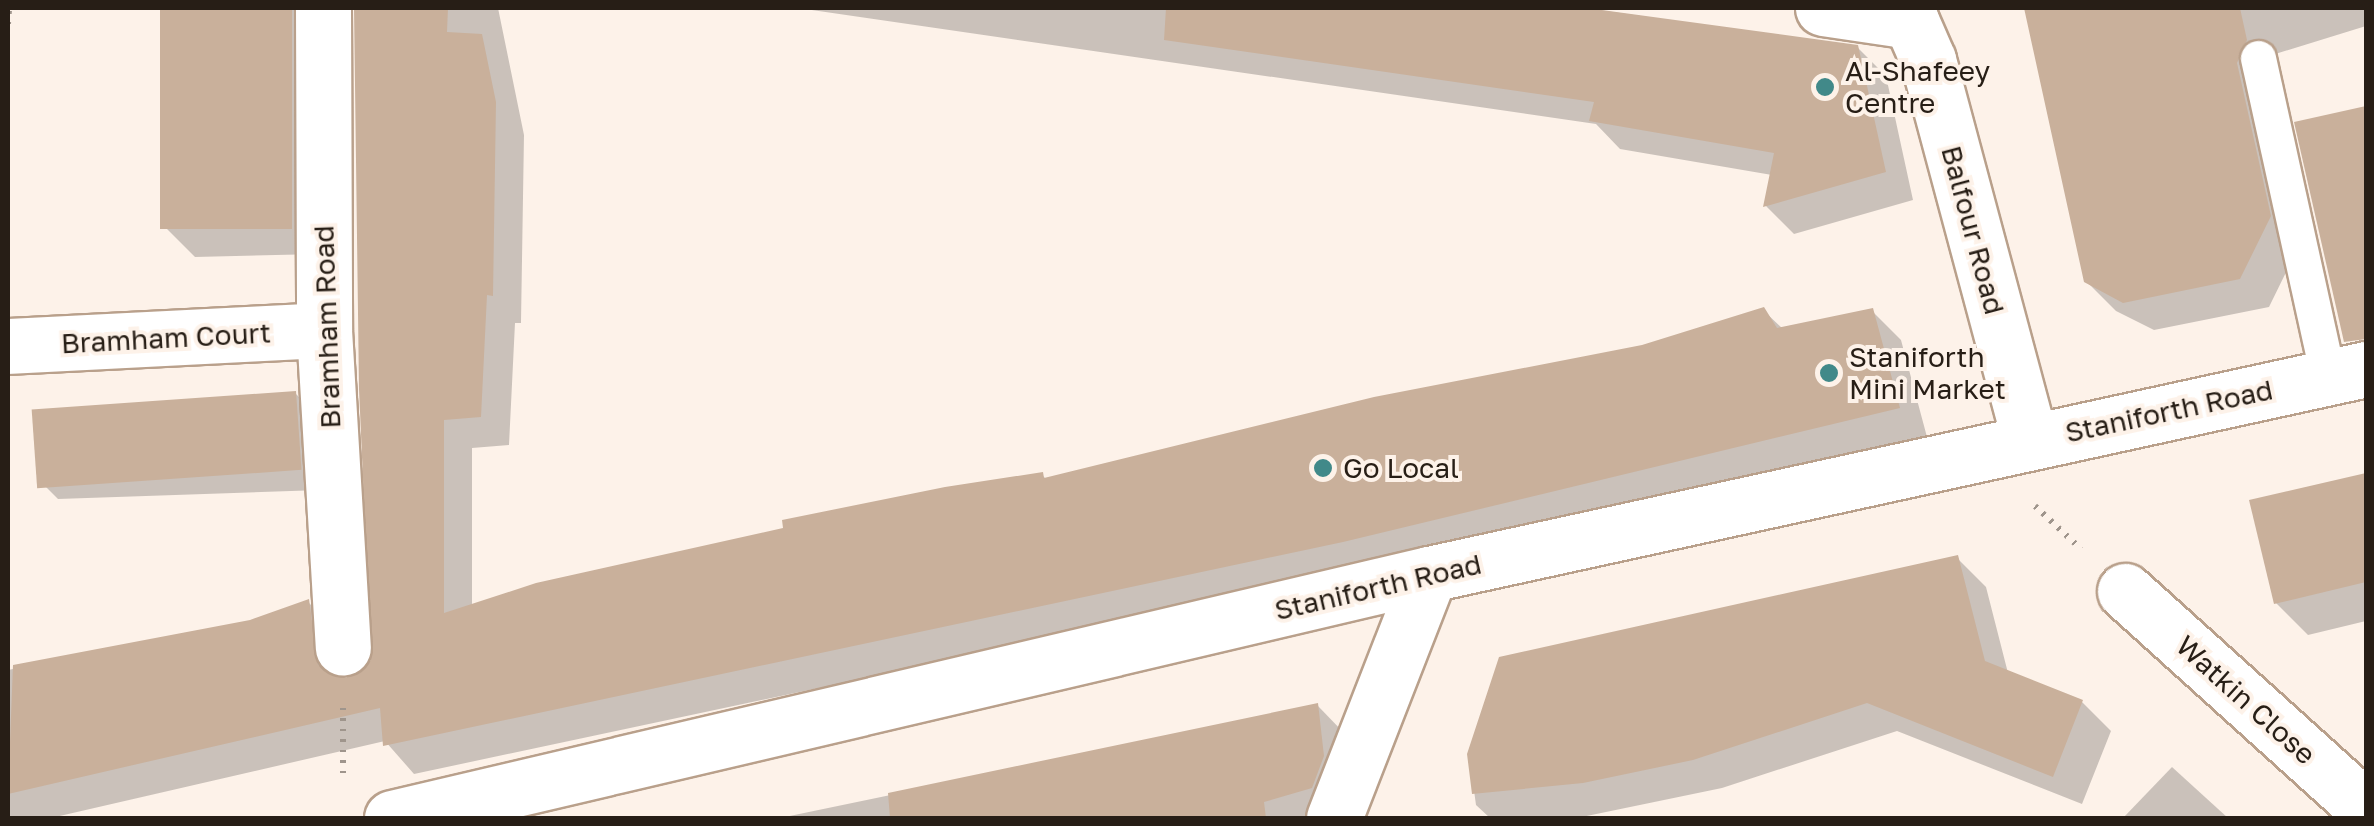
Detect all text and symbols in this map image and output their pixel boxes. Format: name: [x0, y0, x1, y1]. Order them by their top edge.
place label: Al-Shafeey Centre: [1845, 54, 1990, 120]
marker: Al-Shafeey Centre: [1814, 76, 1836, 98]
street label: Balfour Road: [1934, 142, 2012, 318]
street label: Bramham Road: [307, 225, 347, 429]
street label: Bramham Court: [60, 316, 272, 360]
place label: Staniforth Mini Market: [1849, 340, 2006, 406]
marker: Staniforth Mini Market: [1818, 362, 1840, 384]
street label: Staniforth Road: [2062, 373, 2276, 449]
place label: Go Local: [1343, 451, 1459, 485]
marker: Go Local: [1312, 457, 1334, 479]
street label: Staniforth Road: [1271, 547, 1485, 627]
street label: Watkin Close: [2169, 629, 2323, 771]

